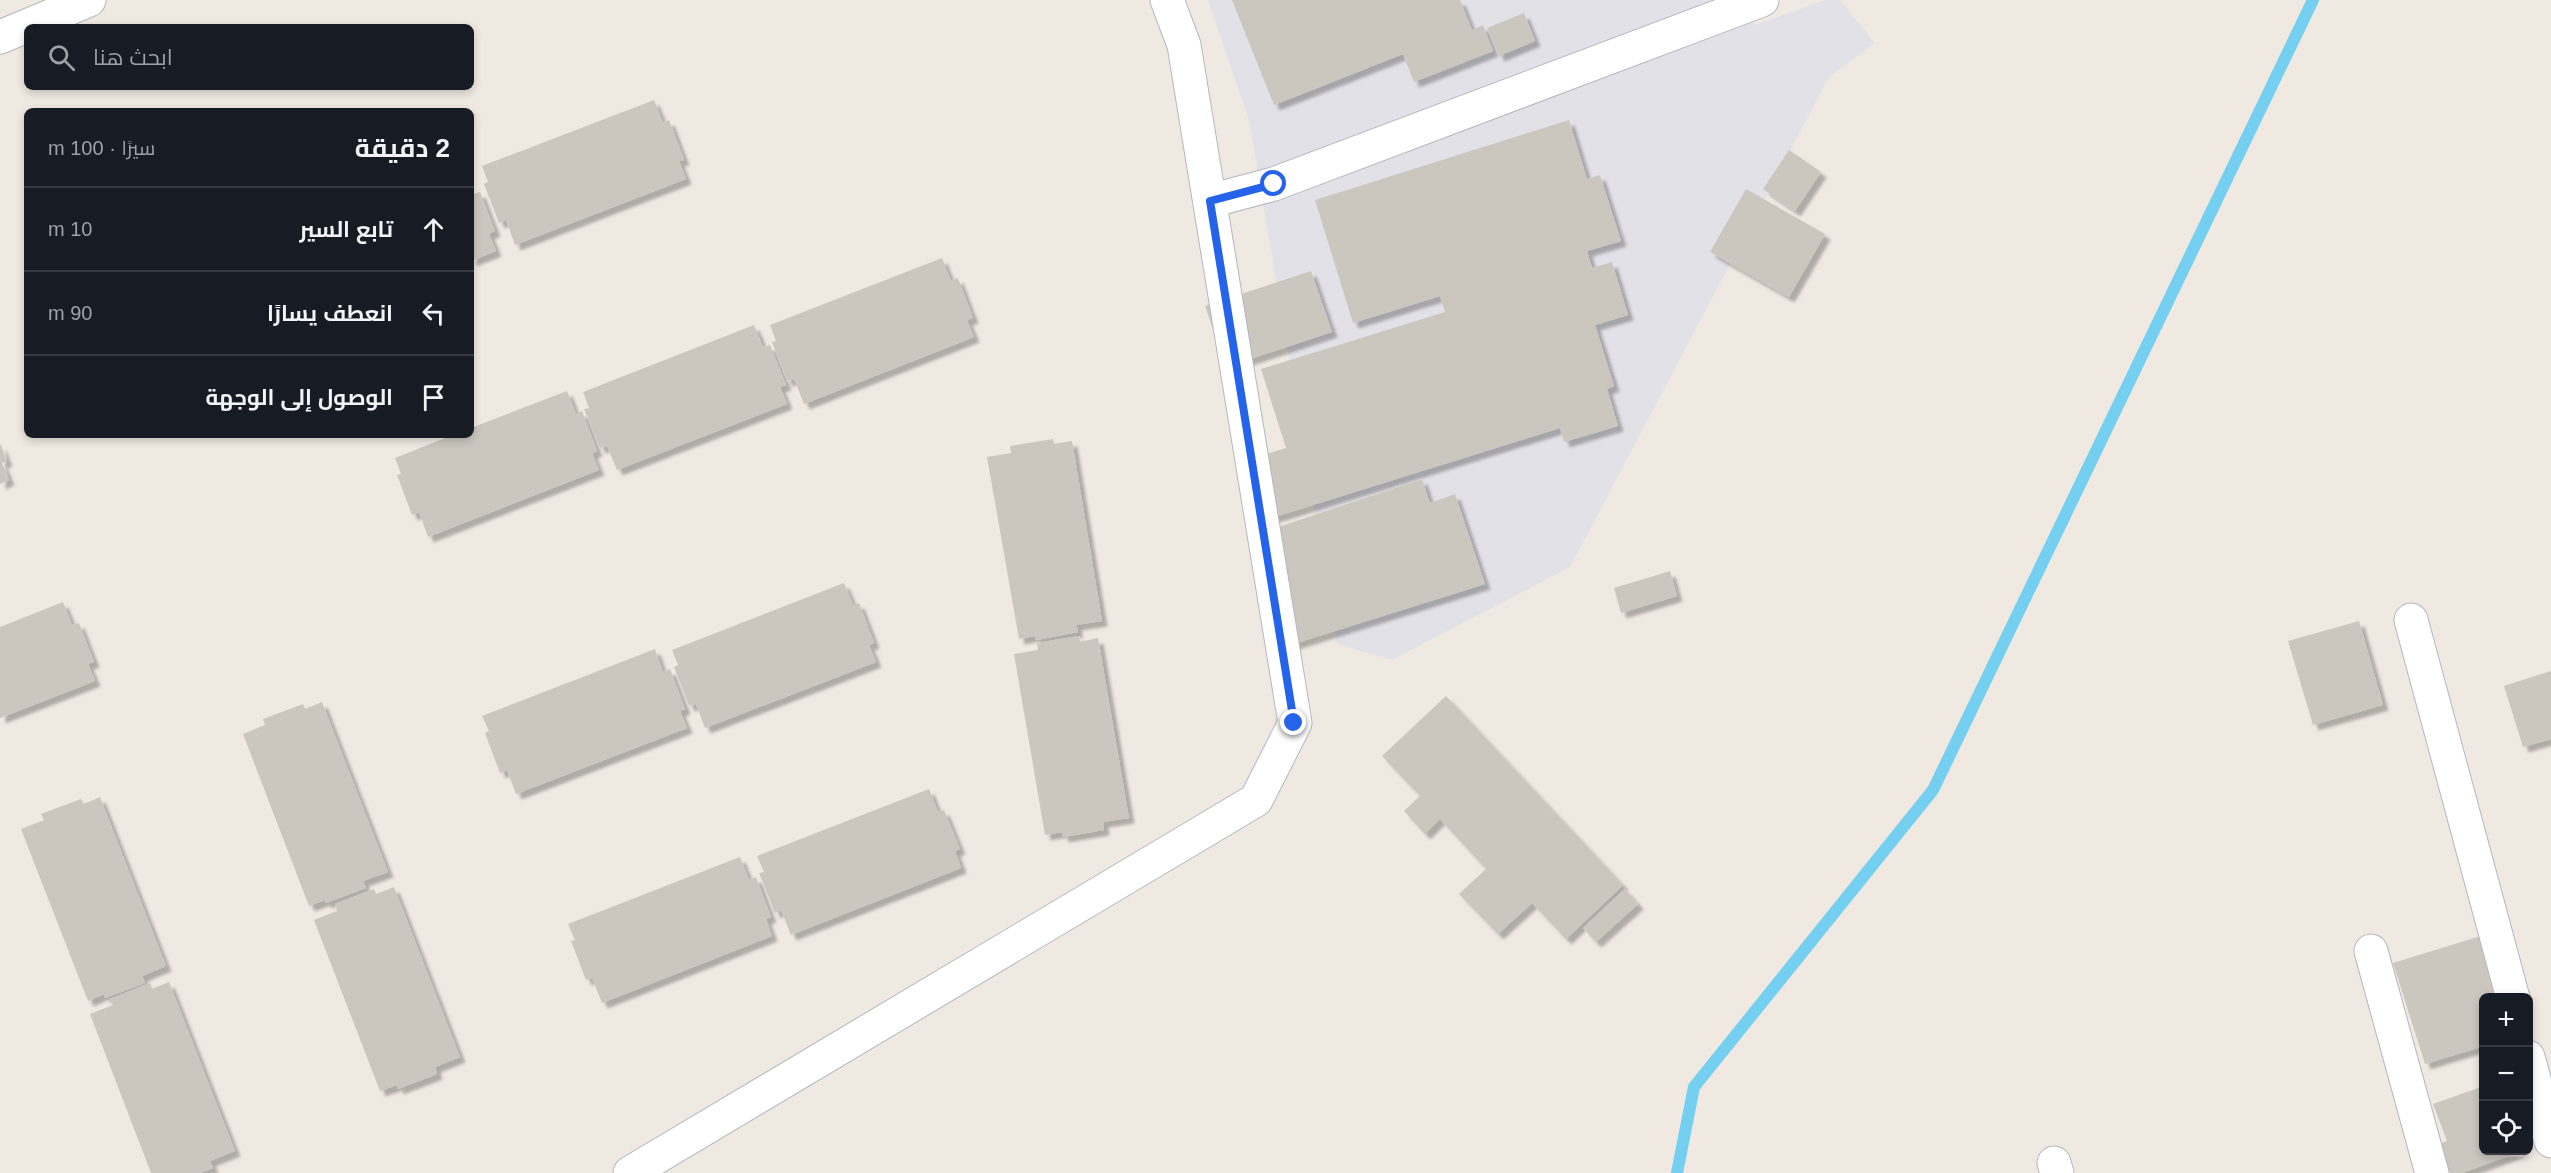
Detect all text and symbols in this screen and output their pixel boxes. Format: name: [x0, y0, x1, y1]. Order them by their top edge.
search box: [24, 24, 474, 90]
icon: search: [45, 41, 78, 74]
text: ابحث هنا: [93, 45, 173, 70]
text: 2 دقيقة: [355, 133, 450, 163]
text: سيرًا · 100 m: [48, 137, 155, 159]
route start: [1260, 170, 1286, 196]
icon: ahead: [417, 213, 450, 246]
text: تابع السير: [299, 217, 393, 242]
text: 10 m: [48, 218, 92, 240]
icon: left: [417, 297, 450, 330]
text: انعطف يسارًا: [267, 301, 393, 326]
text: 90 m: [48, 302, 92, 324]
icon: arrive: [417, 381, 450, 414]
text: الوصول إلى الوجهة: [206, 385, 393, 410]
route end: [1280, 709, 1306, 735]
map controls: [2479, 993, 2533, 1155]
button: +: [2479, 993, 2533, 1047]
button: −: [2479, 1047, 2533, 1101]
button: locate: [2479, 1101, 2533, 1155]

